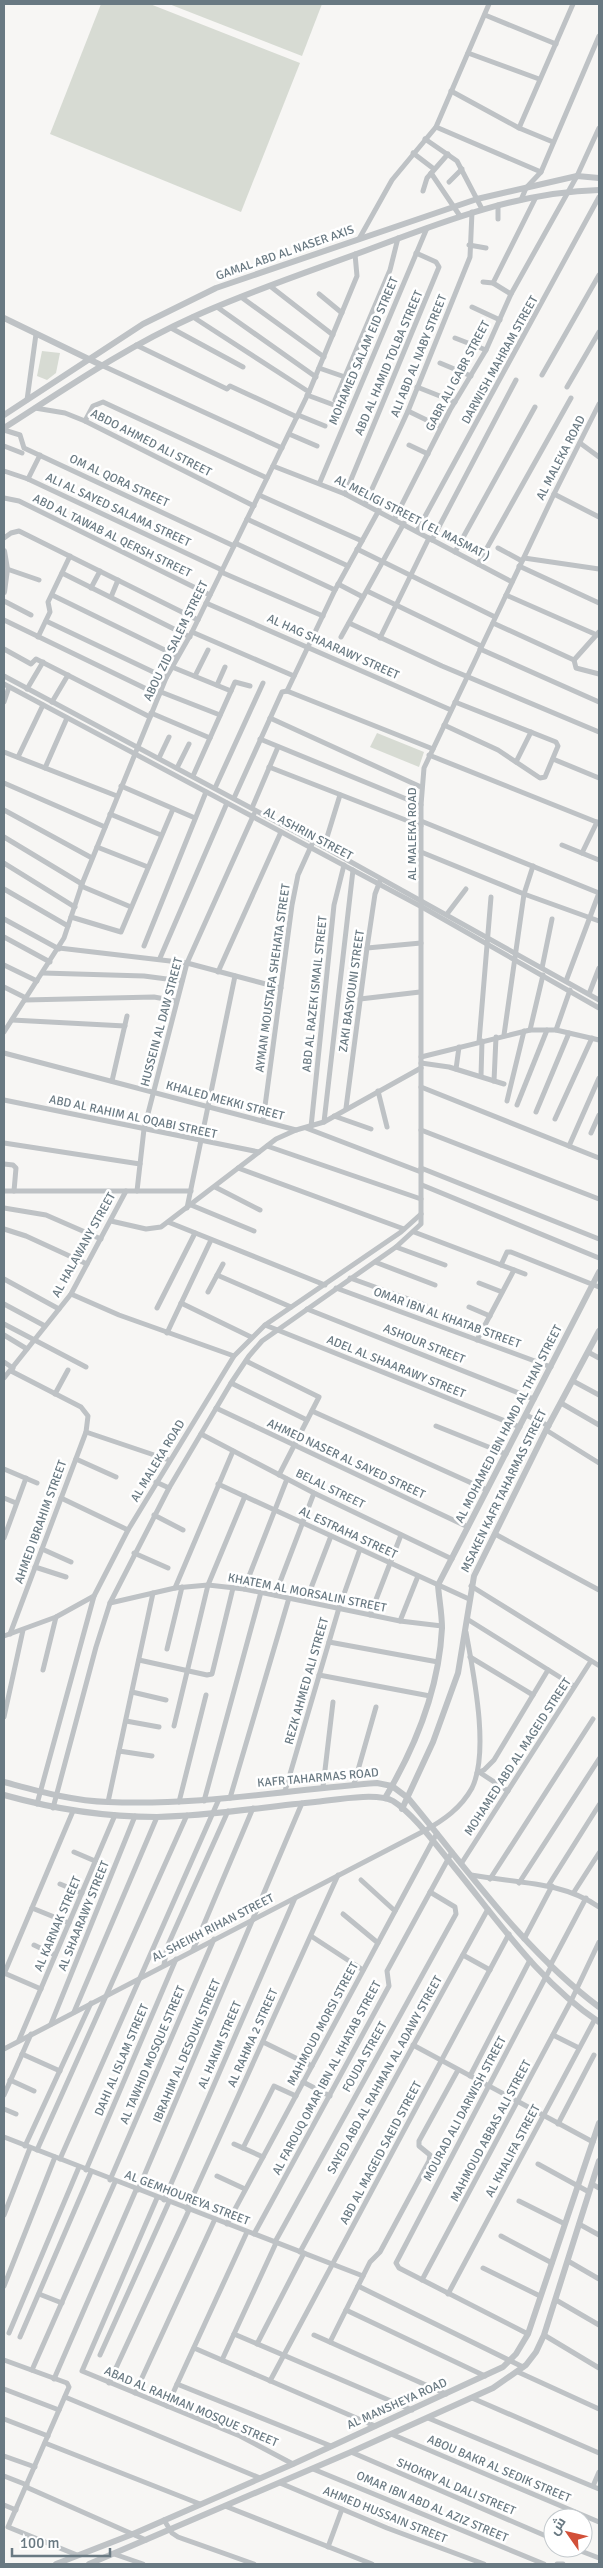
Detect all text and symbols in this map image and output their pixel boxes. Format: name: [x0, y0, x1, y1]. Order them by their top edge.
street label: GAMAL ABD AL NASER AXIS: [214, 222, 356, 284]
street label: MOHAMED SALAM EID STREET: [326, 275, 402, 427]
street label: ABD AL HAMID TOLBA STREET: [352, 288, 426, 438]
street label: ALI ABD AL NABY STREET: [388, 292, 450, 419]
street label: DARWISH MAHRAM STREET: [459, 293, 542, 427]
street label: GABR ALI GABR STREET: [423, 318, 494, 434]
street label: ABDO AHMED ALI STREET: [88, 406, 214, 480]
street label: AL MALEKA ROAD: [533, 413, 589, 503]
street label: OM AL QORA STREET: [67, 451, 171, 511]
street label: ALI AL SAYED SALAMA STREET: [43, 470, 193, 550]
street label: AL MELIGI STREET ( EL MASMAT ): [332, 472, 492, 564]
street label: ABD AL TAWAB AL QERSH STREET: [30, 491, 194, 581]
street label: ABOU ZID SALEM STREET: [140, 578, 212, 704]
street label: AL HAG SHAARAWY STREET: [265, 611, 402, 683]
street label: AL MALEKA ROAD: [405, 787, 420, 881]
street label: AL ASHRIN STREET: [261, 804, 355, 864]
street label: AYMAN MOUSTAFA SHEHATA STREET: [252, 883, 294, 1073]
street label: ABD AL RAZEK ISMAIL STREET: [299, 915, 331, 1073]
street label: ZAKI BASYOUNI STREET: [336, 929, 368, 1053]
street label: HUSSEIN AL DAW STREET: [138, 956, 186, 1088]
street label: KHALED MEKKI STREET: [164, 1078, 286, 1124]
street label: ABD AL RAHIM AL OQABI STREET: [48, 1092, 218, 1142]
street label: AL HALAWANY STREET: [49, 1190, 119, 1300]
street label: OMAR IBN AL KHATAB STREET: [371, 1284, 523, 1352]
street label: ASHOUR STREET: [381, 1321, 467, 1367]
street label: AL MOHAMED IBN HAMD AL THAN STREET: [452, 1322, 566, 1526]
street label: ADEL AL SHAARAWY STREET: [324, 1332, 468, 1402]
street label: MSAKEN KAFR TAHARMAS STREET: [458, 1407, 550, 1575]
street label: AHMED NASER AL SAYED STREET: [265, 1416, 428, 1502]
street label: AL MALEKA ROAD: [128, 1417, 189, 1505]
street label: AHMED IBRAHIM STREET: [12, 1458, 70, 1586]
street label: BELAL STREET: [293, 1466, 367, 1512]
street label: AL ESTRAHA STREET: [296, 1504, 400, 1562]
street label: KHATEM AL MORSALIN STREET: [226, 1570, 388, 1616]
street label: REZK AHMED ALI STREET: [282, 1616, 332, 1746]
street label: MOHAMED ABD AL MAGEID STREET: [461, 1675, 575, 1839]
street label: KAFR TAHARMAS ROAD: [257, 1765, 380, 1791]
street label: AL SHAARAWY STREET: [55, 1859, 113, 1973]
street label: AL KARNAK STREET: [31, 1874, 85, 1974]
street label: AL SHEIKH RIHAN STREET: [149, 1891, 277, 1965]
street label: MAHMOUD MORSI STREET: [284, 1960, 362, 2088]
street label: SAYED ABD AL RAHMAN AL ADAWY STREET: [324, 1973, 446, 2177]
street label: IBRAHIM AL DESOUKI STREET: [150, 1977, 224, 2125]
street label: AL FAROUQ OMAR IBN AL KHATAB STREET: [269, 1978, 385, 2178]
street label: AL TAWHID MOSQUE STREET: [117, 1983, 189, 2127]
street label: AL RAHMA 2 STREET: [224, 1986, 282, 2090]
street label: AL HAKIM STREET: [195, 1999, 245, 2091]
street label: DAHI AL ISLAM STREET: [92, 2002, 152, 2118]
street label: FOUDA STREET: [339, 2019, 391, 2095]
street label: MOURAD ALI DARWISH STREET: [420, 2034, 510, 2184]
street label: MAHMOUD ABBAS ALI STREET: [447, 2058, 535, 2204]
street label: ABD AL MAGEID SAEID STREET: [337, 2079, 425, 2227]
street label: AL KHALIFA STREET: [482, 2102, 544, 2200]
street label: AL GEMHOUREYA STREET: [122, 2167, 252, 2229]
street label: ABAD AL RAHMAN MOSQUE STREET: [102, 2363, 280, 2451]
street label: AL MANSHEYA ROAD: [345, 2375, 450, 2433]
street label: ABOU BAKR AL SEDIK STREET: [425, 2432, 573, 2506]
street label: SHOKRY AL DALI STREET: [394, 2455, 518, 2519]
street label: OMAR IBN ABD AL AZIZ STREET: [354, 2468, 510, 2546]
street label: AHMED HUSSAIN STREET: [321, 2483, 449, 2547]
north arrow: [543, 2508, 593, 2558]
text: ش: [546, 2514, 570, 2538]
scale bar: [12, 2526, 110, 2558]
text: 100 m: [20, 2534, 60, 2552]

